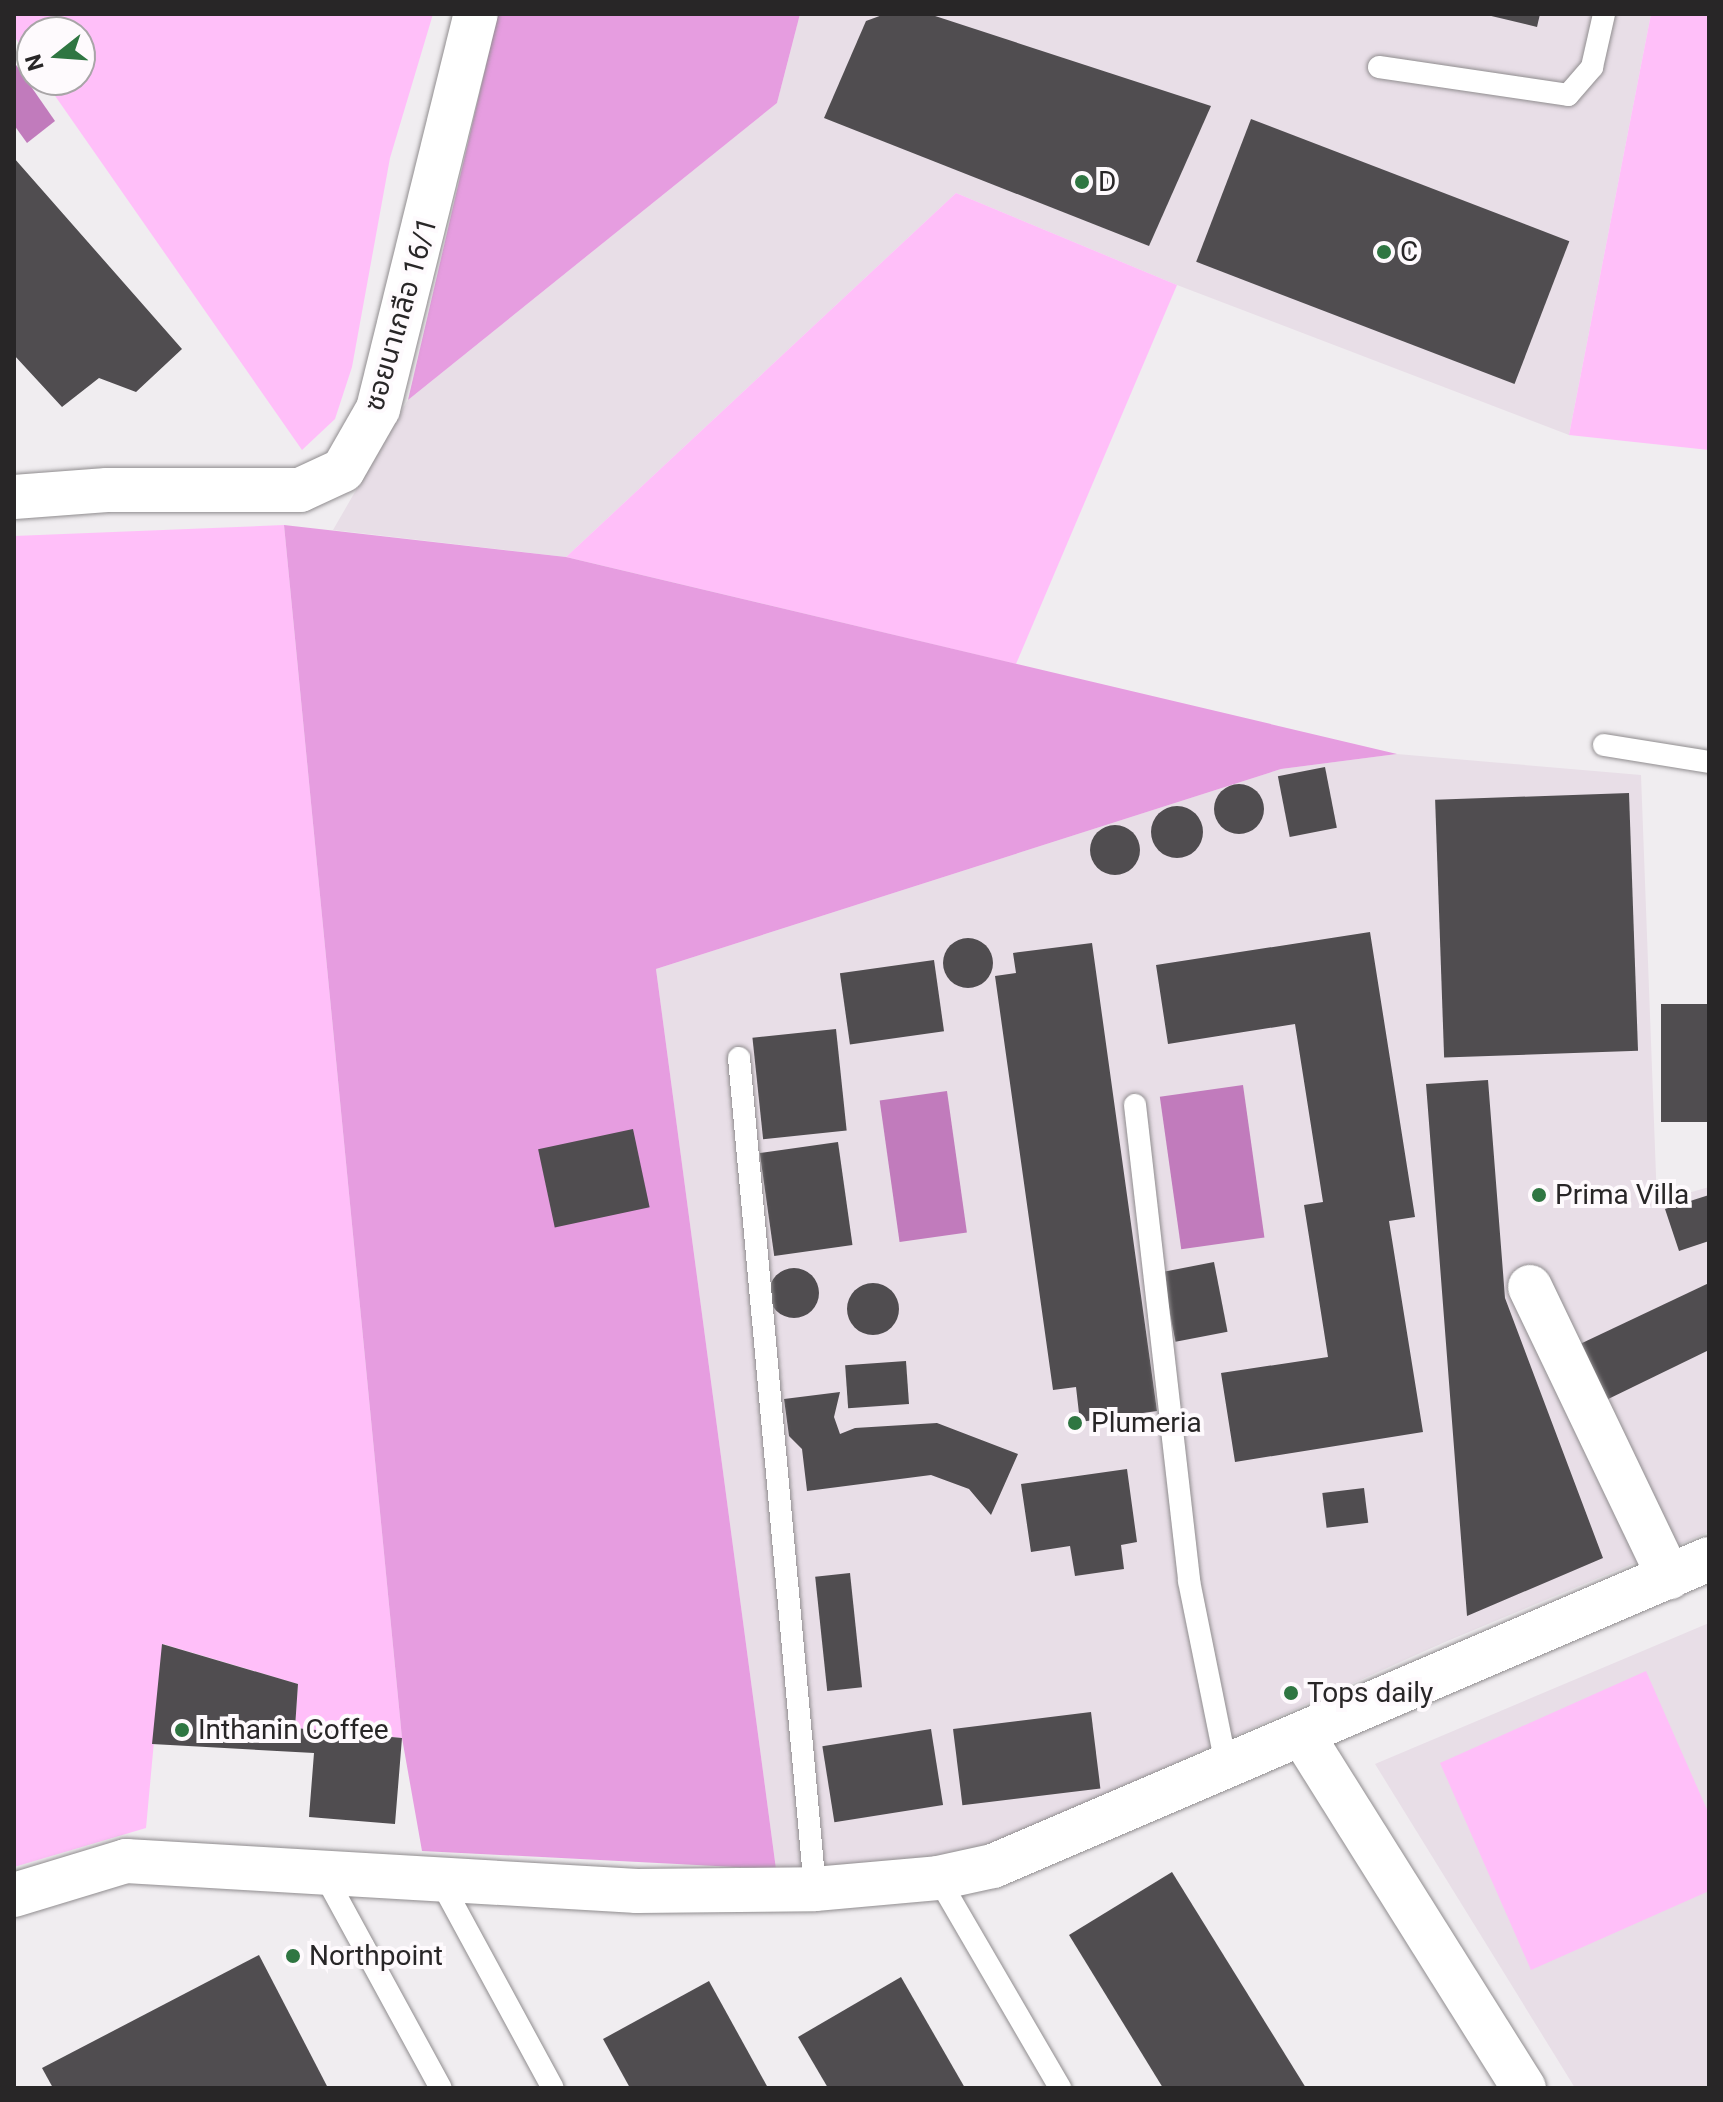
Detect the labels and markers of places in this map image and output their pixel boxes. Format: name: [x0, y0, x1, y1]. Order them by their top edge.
place label: D: [1098, 165, 1116, 199]
marker: D: [1073, 173, 1091, 191]
place label: C: [1400, 235, 1418, 269]
marker: C: [1375, 243, 1393, 261]
place label: Prima Villa: [1555, 1178, 1689, 1212]
marker: Prima Villa: [1530, 1186, 1548, 1204]
place label: Plumeria: [1091, 1406, 1202, 1440]
marker: Plumeria: [1066, 1414, 1084, 1432]
place label: Tops daily: [1307, 1676, 1433, 1710]
marker: Tops daily: [1282, 1684, 1300, 1702]
place label: Inthanin Coffee: [198, 1713, 389, 1747]
marker: Inthanin Coffee: [173, 1721, 191, 1739]
place label: Northpoint: [309, 1939, 443, 1973]
marker: Northpoint: [284, 1947, 302, 1965]

